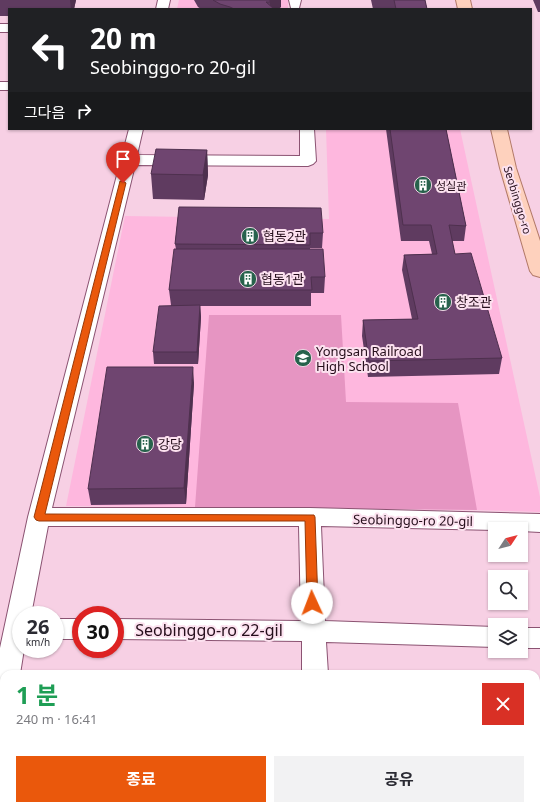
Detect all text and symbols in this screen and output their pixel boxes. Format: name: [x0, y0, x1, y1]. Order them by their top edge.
text: 20 m: [90, 19, 157, 57]
icon: left: [24, 24, 76, 76]
text: Seobinggo-ro 20-gil: [90, 55, 256, 79]
icon: right: [73, 100, 95, 122]
text: 그다음: [24, 102, 65, 122]
pin: [106, 142, 140, 183]
icon: arrive: [112, 148, 134, 170]
street label: Seobinggo-ro: [501, 164, 536, 236]
building icon: 성실관: [413, 175, 433, 195]
place label: 성실관: [436, 178, 466, 193]
building icon: 협동2관: [240, 226, 260, 246]
place label: 협동2관: [263, 227, 306, 245]
building icon: 협동1관: [238, 269, 258, 289]
place label: 협동1관: [261, 270, 304, 288]
building icon: 창조관: [433, 292, 453, 312]
place label: 창조관: [456, 293, 492, 311]
place label: Yongsan Railroad High School: [316, 342, 422, 375]
school or university icon: Yongsan Railroad High School: [293, 348, 313, 368]
building icon: 강당: [135, 434, 155, 454]
place label: 강당: [158, 435, 182, 453]
street label: Seobinggo-ro 20-gil: [353, 510, 473, 530]
north arrow: [488, 522, 528, 562]
map controls: [488, 522, 528, 658]
button: search: [488, 570, 528, 610]
position arrow: [291, 582, 333, 624]
speed limit sign: 30: [72, 606, 124, 658]
text: 26: [27, 613, 49, 640]
button: layers: [488, 618, 528, 658]
street label: Seobinggo-ro 22-gil: [135, 619, 283, 641]
text: km/h: [26, 635, 50, 649]
text: 1 분: [16, 678, 58, 711]
button: close: [482, 683, 524, 725]
text: 240 m · 16:41: [16, 710, 97, 728]
button: 종료: [16, 756, 266, 802]
button: 공유: [274, 756, 524, 802]

